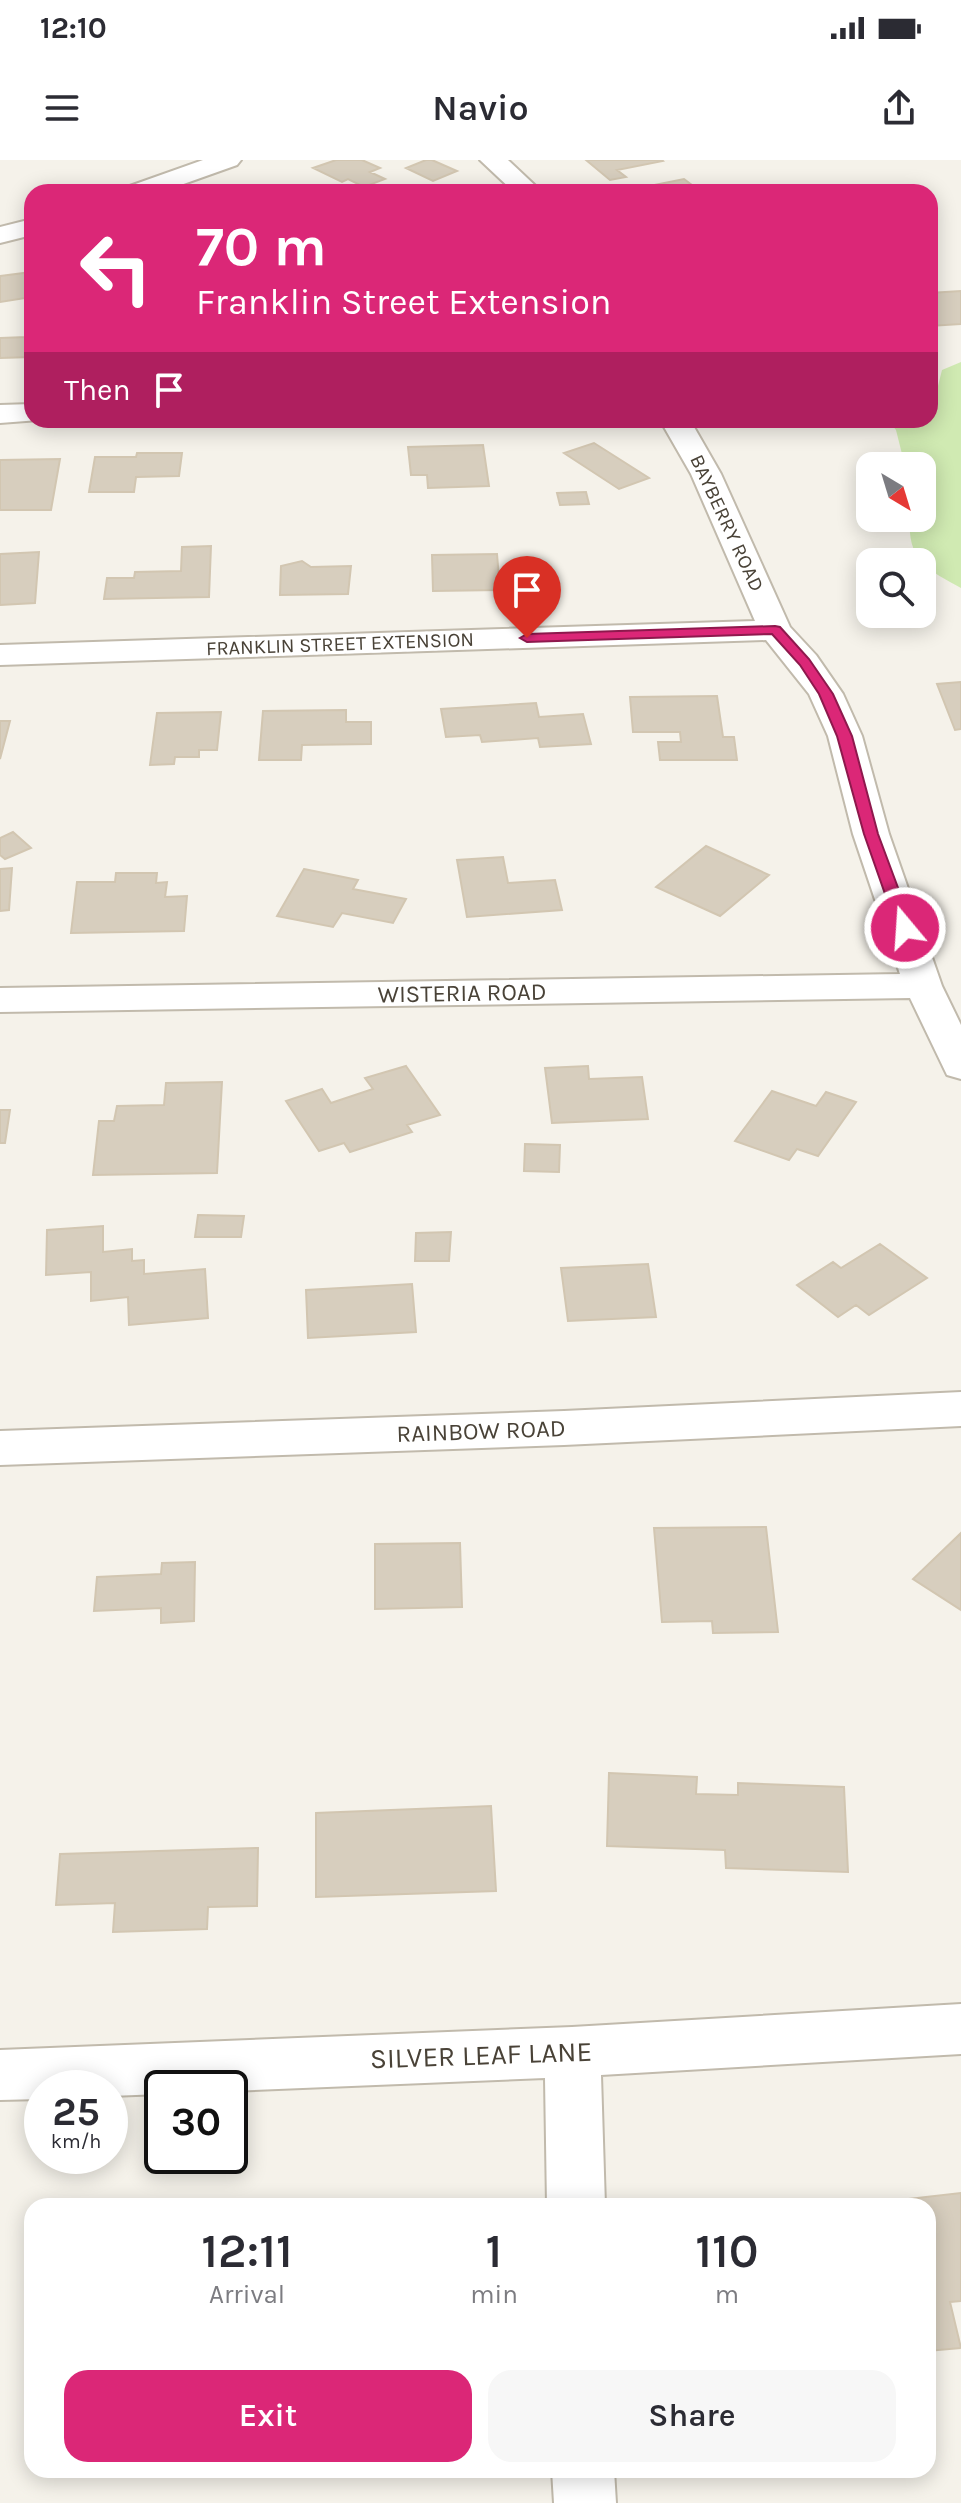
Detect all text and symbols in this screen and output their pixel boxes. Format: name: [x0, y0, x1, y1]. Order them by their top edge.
text: 12:10: [40, 10, 107, 46]
icon: menu: [40, 86, 84, 130]
icon: share: [877, 86, 921, 130]
text: Navio: [432, 87, 529, 129]
text: 70 m: [196, 214, 327, 279]
icon: left: [64, 216, 168, 320]
text: Franklin Street Extension: [196, 281, 612, 323]
icon: arrive: [147, 368, 191, 412]
text: Then: [64, 372, 131, 408]
street label: BAYBERRY ROAD: [685, 451, 769, 595]
north arrow: [856, 452, 936, 532]
map controls: [856, 452, 936, 628]
button: search: [856, 548, 936, 628]
pin: [493, 556, 561, 638]
icon: arrive: [505, 568, 549, 612]
street label: FRANKLIN STREET EXTENSION: [206, 628, 474, 660]
position arrow: [863, 886, 947, 970]
street label: WISTERIA ROAD: [377, 978, 547, 1008]
street label: RAINBOW ROAD: [396, 1414, 566, 1448]
street label: SILVER LEAF LANE: [369, 2035, 593, 2075]
speed limit sign: 30: [144, 2070, 248, 2174]
text: 25: [52, 2088, 100, 2135]
text: km/h: [51, 2130, 101, 2153]
text: 12:11: [201, 2223, 293, 2279]
text: 1: [486, 2223, 502, 2279]
text: 110: [695, 2223, 759, 2279]
text: Arrival: [209, 2279, 285, 2310]
text: min: [470, 2279, 518, 2310]
text: m: [715, 2279, 739, 2310]
button: Exit: [64, 2370, 472, 2462]
button: Share: [488, 2370, 896, 2462]

